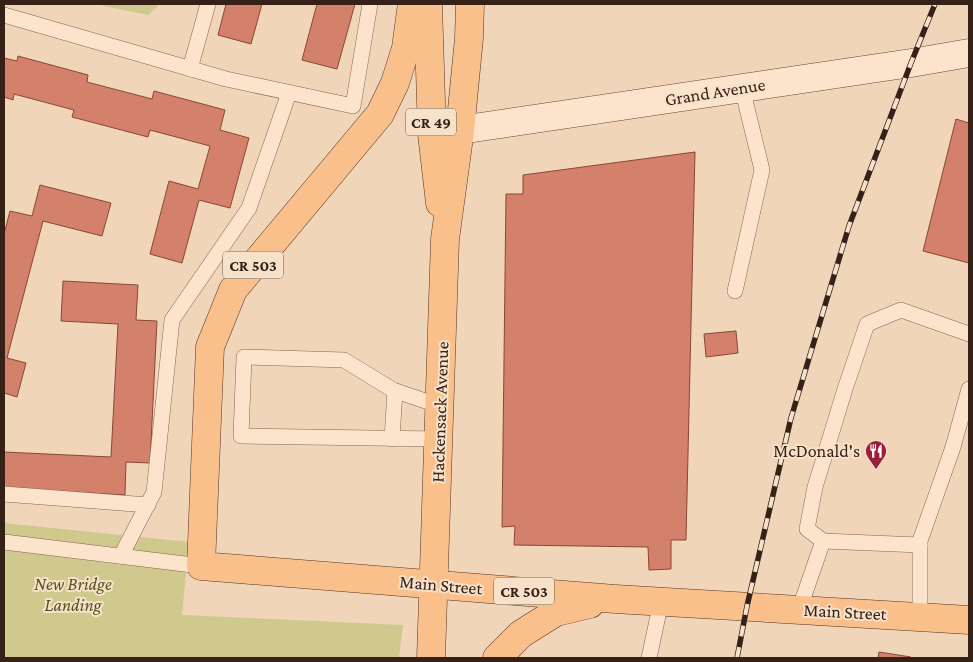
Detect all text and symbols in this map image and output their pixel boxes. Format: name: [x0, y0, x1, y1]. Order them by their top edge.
street label: Grand Avenue: [663, 74, 767, 110]
road number: CR 49: [406, 108, 456, 136]
road number: CR 503: [223, 252, 283, 278]
street label: Hackensack Avenue: [428, 341, 452, 483]
restaurant icon: McDonald's: [864, 439, 888, 470]
place label: McDonald's: [773, 441, 860, 461]
street label: Main Street: [399, 571, 484, 599]
park label: New Bridge Landing: [34, 574, 112, 615]
road number: CR 503: [494, 578, 554, 604]
street label: Main Street: [803, 600, 888, 624]

